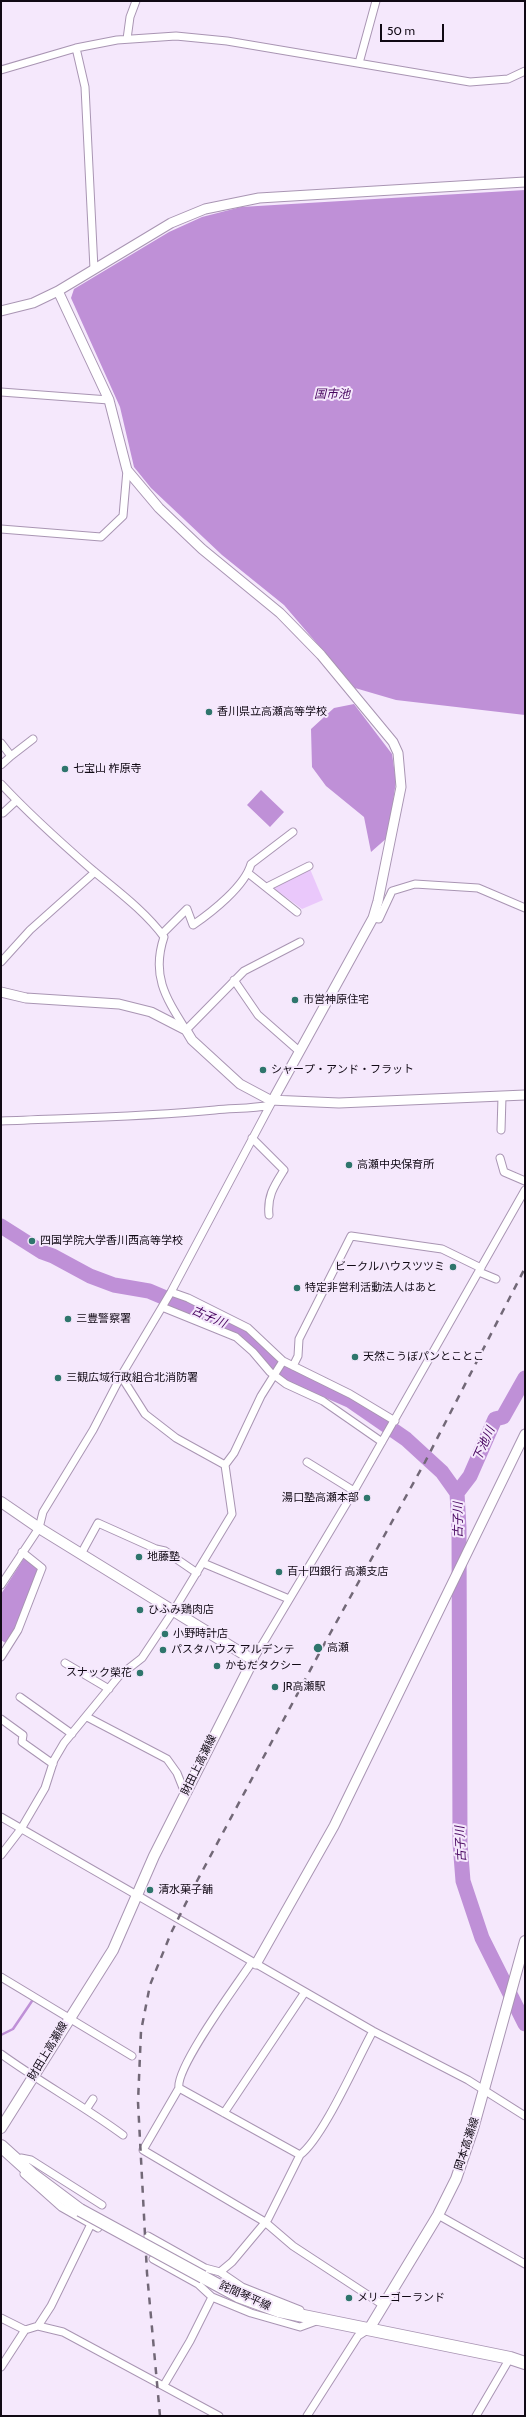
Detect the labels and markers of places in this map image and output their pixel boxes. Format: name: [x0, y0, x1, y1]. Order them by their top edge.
place label: 香川県立高瀬高等学校: [217, 705, 327, 719]
marker: 香川県立高瀬高等学校: [204, 707, 214, 717]
place label: 七宝山 柞原寺: [73, 762, 141, 776]
marker: 七宝山 柞原寺: [60, 764, 70, 774]
place label: 市営神原住宅: [303, 993, 369, 1007]
marker: 市営神原住宅: [290, 995, 300, 1005]
place label: シャープ・アンド・フラット: [271, 1063, 414, 1077]
marker: シャープ・アンド・フラット: [258, 1065, 268, 1075]
place label: 高瀬中央保育所: [357, 1158, 434, 1172]
marker: 高瀬中央保育所: [344, 1160, 354, 1170]
place label: 四国学院大学香川西高等学校: [40, 1234, 183, 1248]
marker: 四国学院大学香川西高等学校: [27, 1236, 37, 1246]
place label: ビークルハウスツツミ: [335, 1260, 445, 1274]
marker: ビークルハウスツツミ: [448, 1262, 458, 1272]
place label: 特定非営利活動法人はあと: [305, 1281, 437, 1295]
marker: 特定非営利活動法人はあと: [292, 1283, 302, 1293]
place label: 三豊警察署: [76, 1312, 131, 1326]
marker: 三豊警察署: [63, 1314, 73, 1324]
place label: 天然こうぼパンとことこ: [363, 1350, 484, 1364]
marker: 天然こうぼパンとことこ: [350, 1352, 360, 1362]
place label: 三観広域行政組合北消防署: [66, 1371, 198, 1385]
marker: 三観広域行政組合北消防署: [53, 1373, 63, 1383]
place label: 湯口塾高瀬本部: [282, 1491, 359, 1505]
marker: 湯口塾高瀬本部: [362, 1493, 372, 1503]
place label: 地藤塾: [147, 1550, 180, 1564]
marker: 地藤塾: [134, 1552, 144, 1562]
place label: 百十四銀行 高瀬支店: [287, 1565, 388, 1579]
marker: 百十四銀行 高瀬支店: [274, 1567, 284, 1577]
place label: ひふみ鶏肉店: [148, 1603, 214, 1617]
marker: ひふみ鶏肉店: [135, 1605, 145, 1615]
place label: 小野時計店: [173, 1627, 228, 1641]
marker: 小野時計店: [160, 1629, 170, 1639]
place label: 高瀬: [327, 1641, 349, 1655]
marker: 高瀬: [312, 1642, 324, 1654]
place label: パスタハウス アルデンテ: [171, 1643, 294, 1657]
marker: パスタハウス アルデンテ: [158, 1645, 168, 1655]
place label: かもだタクシー: [225, 1659, 302, 1673]
marker: かもだタクシー: [212, 1661, 222, 1671]
place label: スナック榮花: [66, 1666, 132, 1680]
marker: スナック榮花: [135, 1668, 145, 1678]
place label: JR高瀬駅: [283, 1680, 325, 1694]
marker: JR高瀬駅: [270, 1682, 280, 1692]
place label: 清水菓子舗: [158, 1883, 213, 1897]
marker: 清水菓子舗: [145, 1885, 155, 1895]
place label: メリーゴーランド: [357, 2291, 445, 2305]
marker: メリーゴーランド: [344, 2293, 354, 2303]

